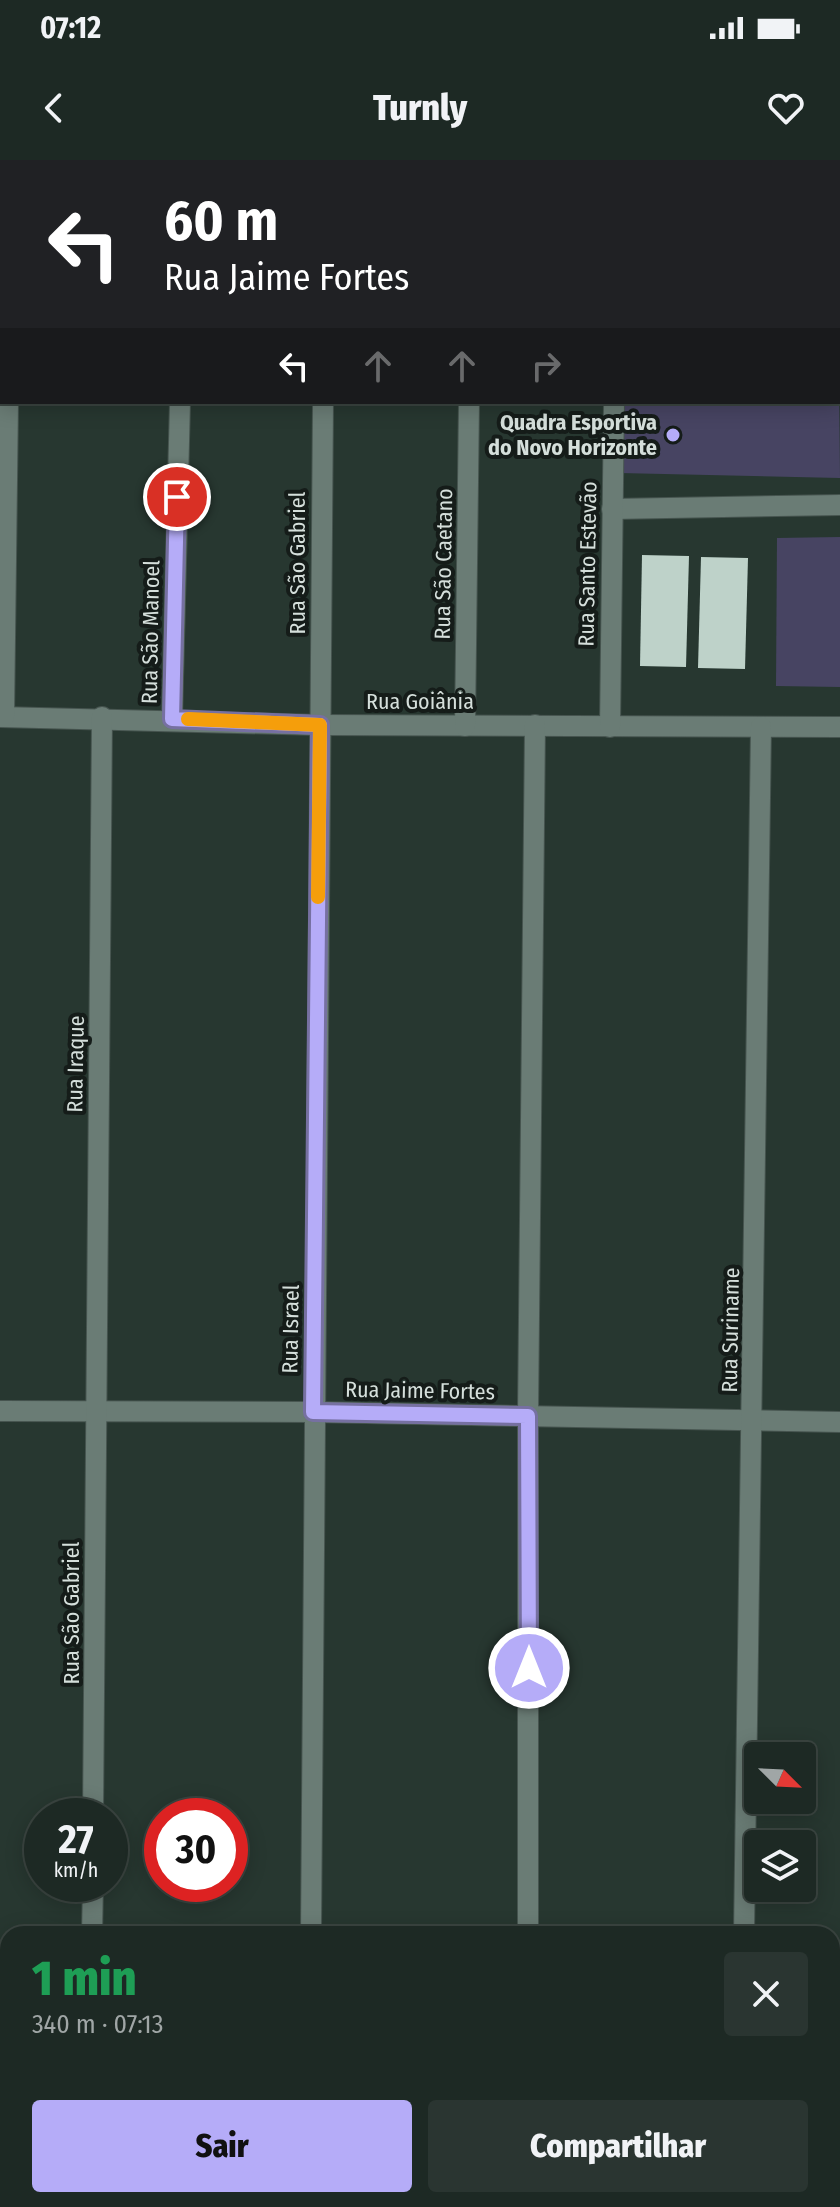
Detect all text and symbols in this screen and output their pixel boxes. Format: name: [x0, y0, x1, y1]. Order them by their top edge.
text: 07:12: [40, 10, 101, 46]
icon: back: [32, 86, 76, 130]
text: Turnly: [373, 86, 467, 130]
icon: heart: [764, 86, 808, 130]
text: 60 m: [164, 188, 278, 255]
icon: left: [32, 192, 136, 296]
text: Rua Jaime Fortes: [164, 256, 409, 300]
icon: left: [272, 344, 316, 388]
icon: ahead: [356, 344, 400, 388]
icon: ahead: [440, 344, 484, 388]
icon: right: [524, 344, 568, 388]
place label: Quadra Esportiva do Novo Horizonte: [488, 409, 657, 461]
marker: Quadra Esportiva do Novo Horizonte: [664, 426, 682, 444]
pin: [143, 463, 211, 531]
icon: arrive: [155, 475, 199, 519]
street label: Rua Santo Estevão: [573, 481, 602, 647]
street label: Rua São Caetano: [429, 488, 458, 640]
street label: Rua São Gabriel: [284, 491, 311, 634]
street label: Rua São Manoel: [136, 560, 165, 704]
street label: Rua Goiânia: [366, 688, 474, 715]
street label: Rua Iraque: [61, 1015, 90, 1113]
street label: Rua Suriname: [716, 1267, 745, 1393]
street label: Rua Israel: [276, 1284, 305, 1374]
street label: Rua Jaime Fortes: [345, 1376, 495, 1405]
street label: Rua São Gabriel: [58, 1541, 85, 1684]
position arrow: [487, 1626, 571, 1710]
north arrow: [744, 1742, 816, 1814]
map controls: [744, 1742, 816, 1902]
speed limit sign: 30: [144, 1798, 248, 1902]
text: 27: [58, 1816, 94, 1864]
button: layers: [744, 1830, 816, 1902]
text: km/h: [54, 1858, 98, 1882]
text: 1 min: [32, 1950, 136, 2008]
button: close: [724, 1952, 808, 2036]
text: 340 m · 07:13: [32, 2009, 163, 2040]
button: Sair: [32, 2100, 412, 2192]
button: Compartilhar: [428, 2100, 808, 2192]

